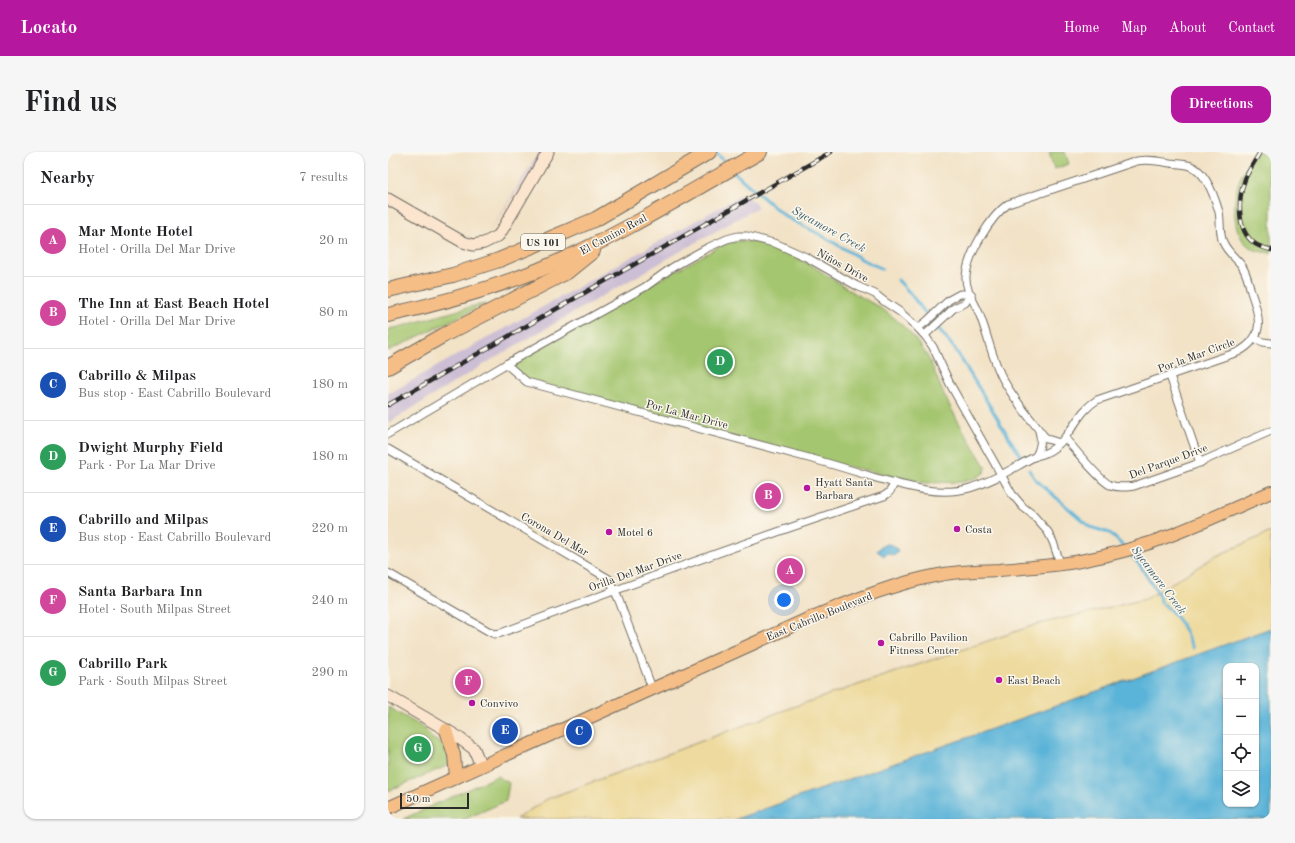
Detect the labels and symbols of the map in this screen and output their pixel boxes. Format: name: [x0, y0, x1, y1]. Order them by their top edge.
water label: Sycamore Creek: [789, 205, 868, 255]
street label: El Camino Real: [578, 213, 649, 258]
road number: US 101: [521, 234, 565, 250]
street label: Niños Drive: [815, 248, 870, 285]
street label: Por la Mar Circle: [1156, 337, 1237, 375]
pin: D: [707, 347, 733, 377]
street label: Por La Mar Drive: [644, 399, 729, 432]
street label: Del Parque Drive: [1128, 443, 1209, 482]
place label: Hyatt Santa Barbara: [815, 478, 873, 502]
pin: B: [755, 481, 781, 511]
marker: Hyatt Santa Barbara: [802, 483, 812, 493]
street label: Corona Del Mar: [519, 512, 590, 559]
marker: Costa: [952, 524, 962, 534]
place label: Costa: [965, 525, 992, 536]
marker: Motel 6: [604, 527, 614, 537]
place label: Motel 6: [617, 528, 653, 539]
water label: Sycamore Creek: [1129, 544, 1188, 617]
street label: Orilla Del Mar Drive: [588, 550, 683, 594]
pin: A: [777, 556, 803, 586]
your location: [774, 590, 794, 610]
street label: East Cabrillo Boulevard: [765, 591, 874, 644]
place label: Cabrillo Pavilion Fitness Center: [889, 633, 968, 657]
marker: Cabrillo Pavilion Fitness Center: [876, 638, 886, 648]
pin: F: [455, 667, 481, 697]
marker: East Beach: [994, 675, 1004, 685]
place label: East Beach: [1007, 676, 1061, 687]
marker: Convivo: [467, 698, 477, 708]
place label: Convivo: [480, 699, 518, 710]
pin: E: [492, 716, 518, 746]
pin: C: [566, 717, 592, 747]
pin: G: [405, 734, 431, 764]
scale bar: [400, 791, 469, 810]

